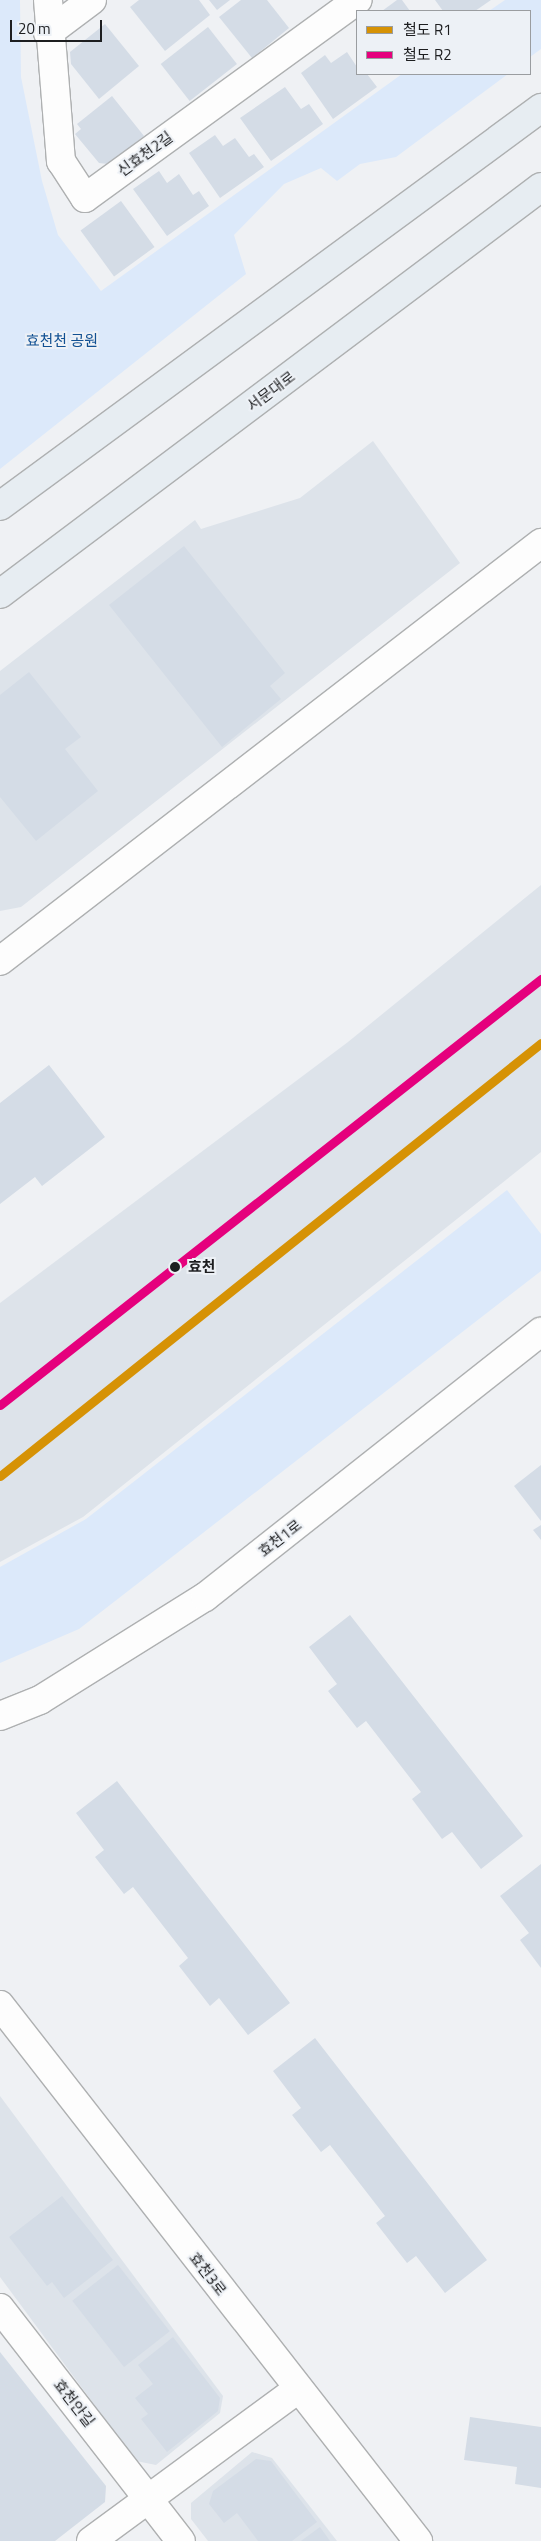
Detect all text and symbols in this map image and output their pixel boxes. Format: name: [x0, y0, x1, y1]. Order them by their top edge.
scale bar: [12, 10, 105, 42]
legend: [356, 10, 531, 75]
text: 20 m: [18, 17, 51, 40]
text: 철도 R1: [403, 18, 452, 41]
text: 철도 R2: [403, 43, 452, 66]
street label: 신효천2길: [114, 128, 176, 180]
park label: 효천천 공원: [26, 332, 98, 350]
street label: 서문대로: [244, 367, 298, 415]
marker: 효천: [166, 1258, 184, 1276]
place label: 효천: [188, 1258, 216, 1276]
street label: 효천1로: [255, 1516, 305, 1560]
street label: 효천3로: [186, 2249, 230, 2299]
street label: 효천안길: [50, 2376, 98, 2430]

